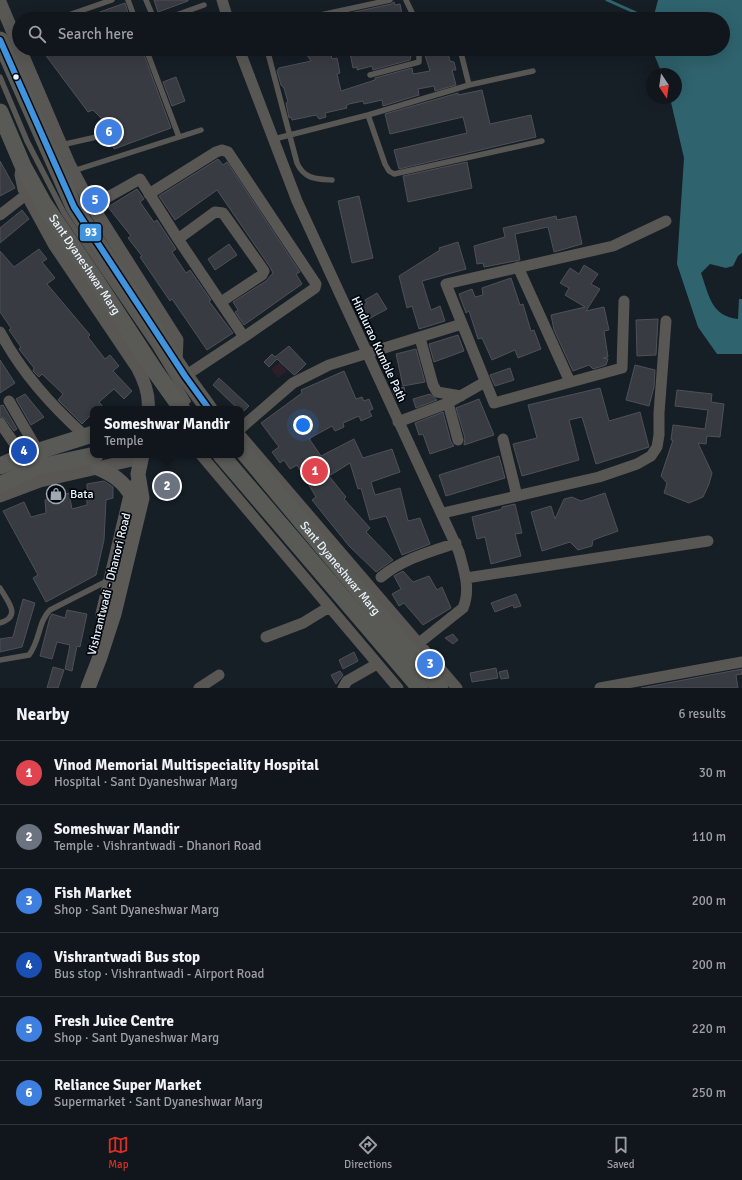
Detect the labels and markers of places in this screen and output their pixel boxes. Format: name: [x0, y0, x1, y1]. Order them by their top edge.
unlabelled marker: [11, 72, 21, 82]
pin: 6: [96, 117, 122, 147]
pin: 5: [82, 185, 108, 215]
pin: 4: [11, 436, 37, 466]
pin: 1: [302, 456, 328, 486]
pin: 2: [154, 471, 180, 501]
shop icon: Bata: [45, 483, 67, 505]
place label: Bata: [70, 487, 94, 502]
pin: 3: [417, 649, 443, 679]

